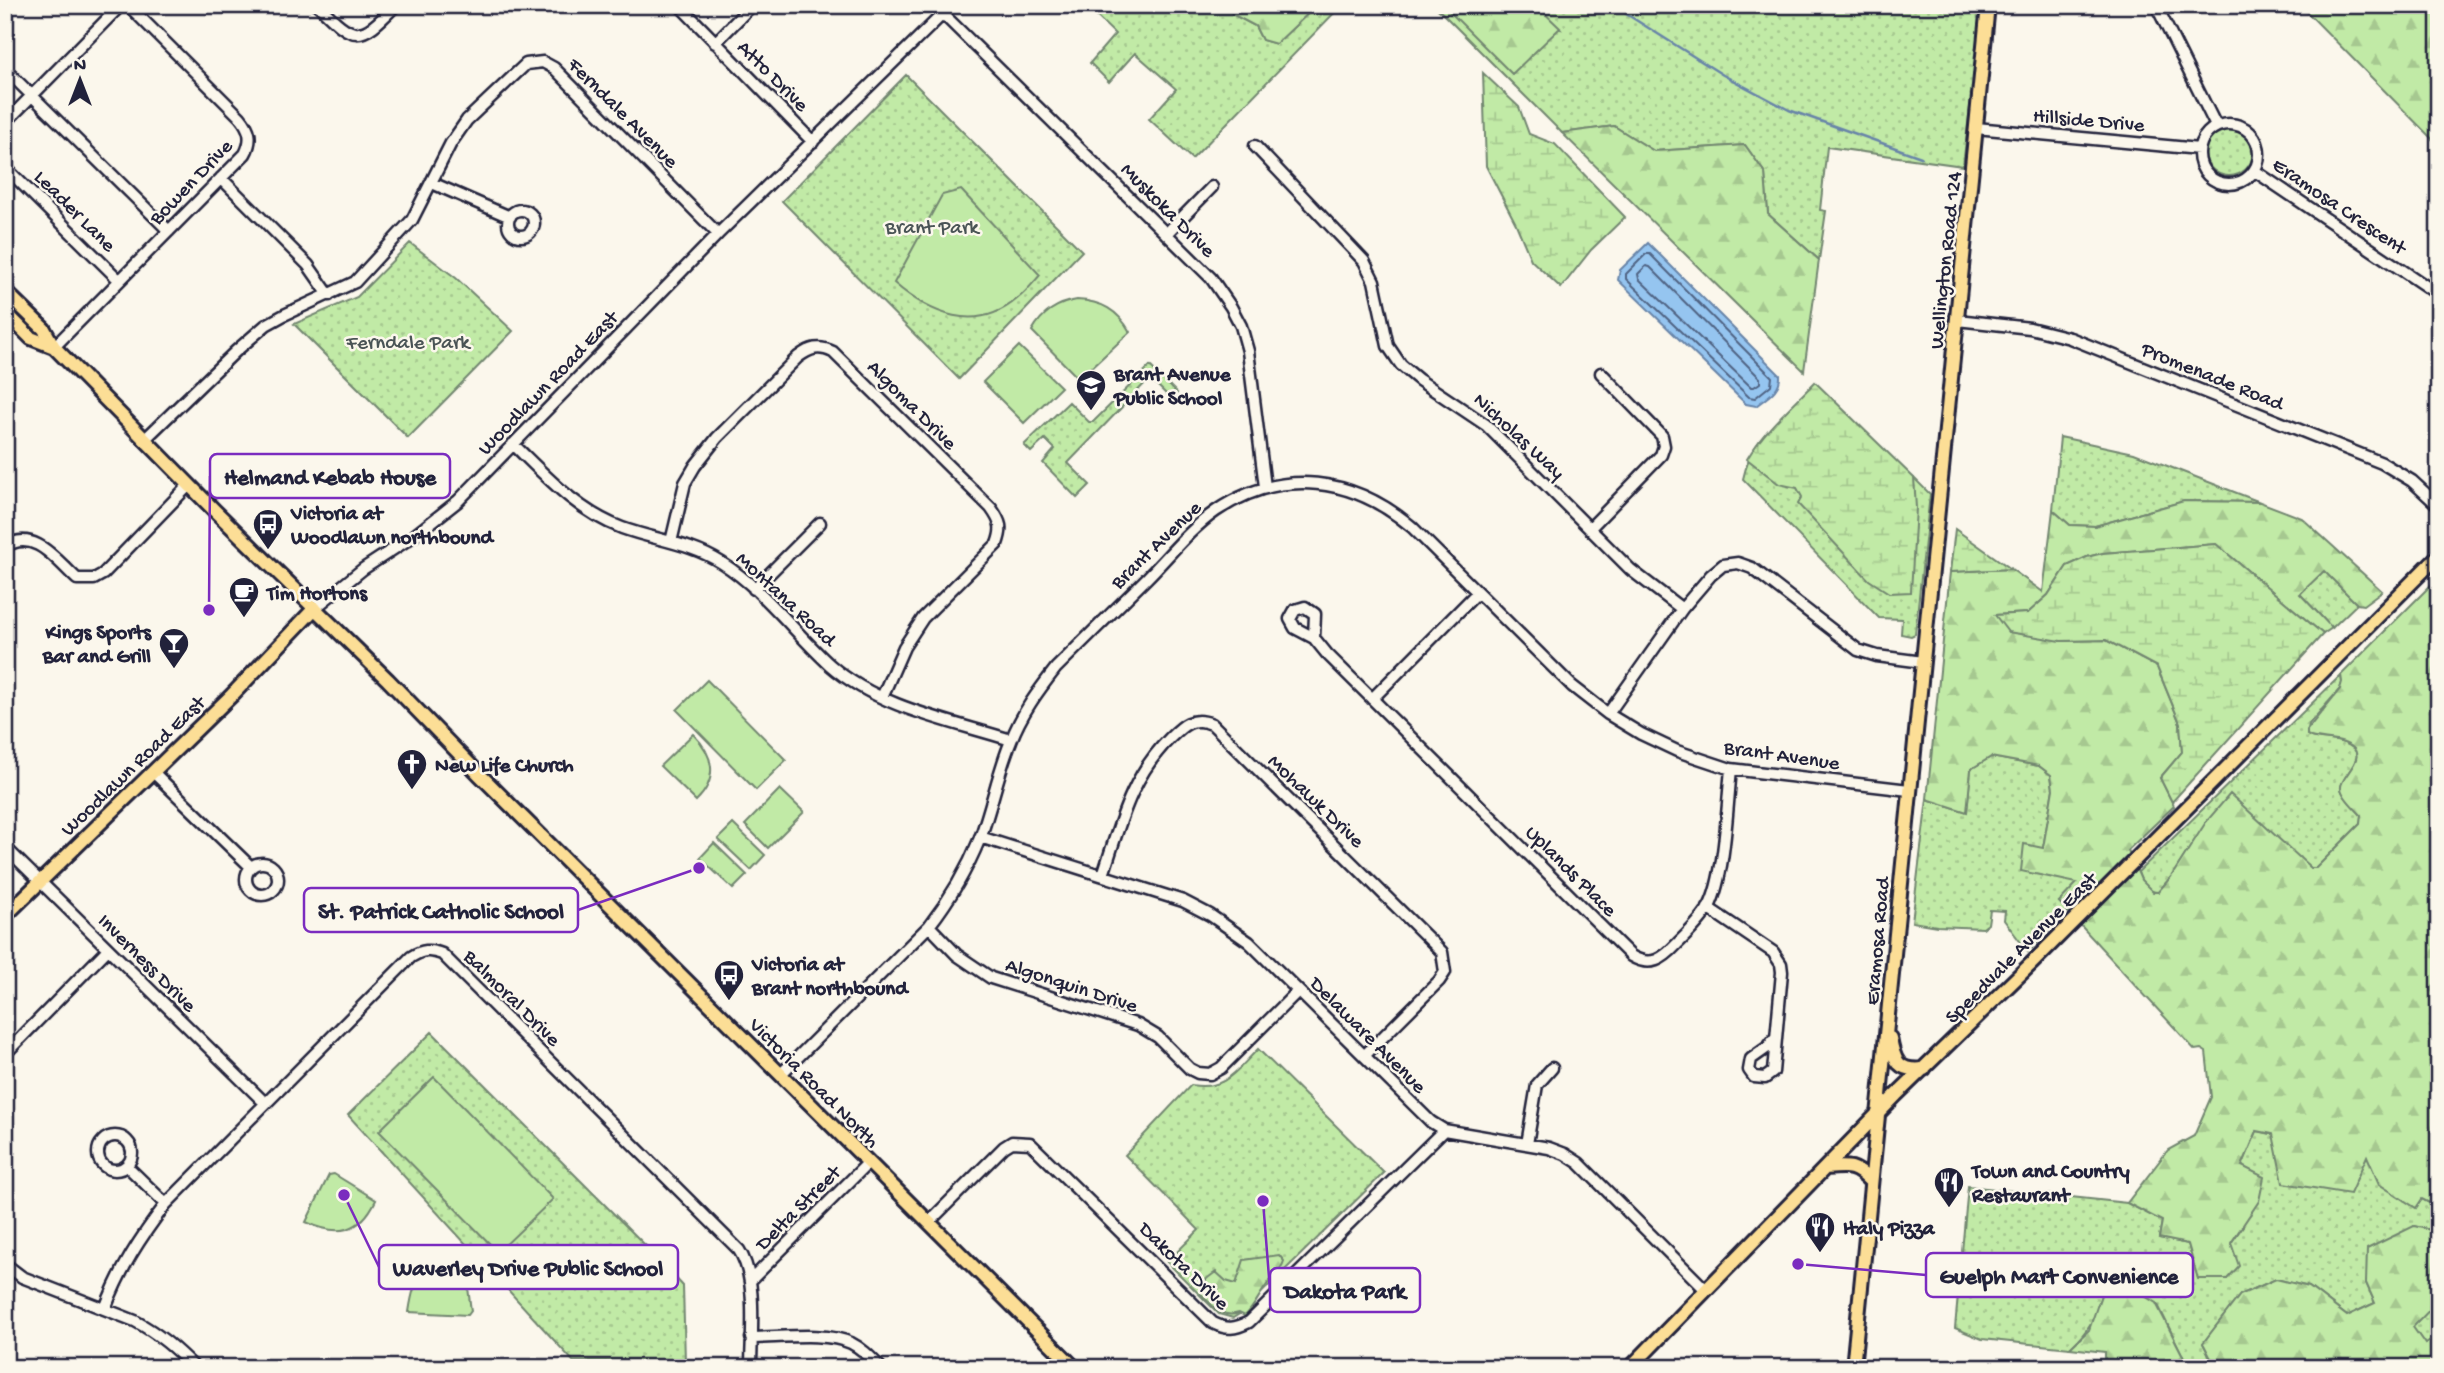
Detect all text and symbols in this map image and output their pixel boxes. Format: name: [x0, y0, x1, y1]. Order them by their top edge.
street label: Atto Drive: [730, 36, 813, 119]
north arrow: [46, 46, 116, 116]
street label: Ferndale Avenue: [560, 53, 683, 176]
text: N: [74, 55, 86, 78]
street label: Hillside Drive: [2032, 105, 2147, 140]
street label: Bowen Drive: [145, 135, 240, 232]
street label: Eramosa Crescent: [2266, 154, 2412, 263]
street label: Muskoka Drive: [1114, 159, 1220, 265]
street label: Leader Lane: [27, 166, 121, 260]
street label: Wellington Road 124: [1926, 170, 1969, 350]
park label: Brant Park: [884, 217, 981, 242]
street label: Woodlawn Road East: [474, 305, 627, 462]
park label: Ferndale Park: [345, 332, 472, 357]
street label: Promenade Road: [2136, 338, 2288, 419]
street label: Algoma Drive: [860, 356, 962, 458]
place label: Brant Avenue Public School: [1113, 364, 1232, 413]
school or university icon: Brant Avenue Public School: [1074, 368, 1108, 412]
street label: Nicholas Way: [1467, 389, 1569, 486]
callout: Helmand Kebab House: [210, 454, 450, 498]
text: Helmand Kebab House: [224, 466, 437, 493]
street label: Brant Avenue: [1106, 496, 1209, 597]
place label: Victoria at Woodlawn northbound: [290, 503, 495, 552]
bus stop icon: Victoria at Woodlawn northbound: [251, 507, 285, 551]
street label: Montana Road: [729, 548, 841, 655]
cafe icon: Tim Hortons: [227, 575, 261, 619]
place label: Tim Hortons: [265, 583, 368, 608]
place label: Kings Sports Bar and Grill: [42, 622, 152, 671]
bar icon: Kings Sports Bar and Grill: [157, 626, 191, 670]
street label: Woodlawn Road East: [57, 690, 214, 843]
street label: Brant Avenue: [1721, 737, 1842, 778]
church icon: New Life Church: [395, 747, 429, 791]
street label: Mohawk Drive: [1261, 750, 1369, 856]
place label: New Life Church: [435, 755, 574, 780]
street label: Uplands Place: [1518, 821, 1621, 924]
street label: Speedvale Avenue East: [1941, 867, 2105, 1031]
street label: Eramosa Road: [1861, 875, 1898, 1006]
callout: St. Patrick Catholic School: [304, 888, 578, 932]
text: St. Patrick Catholic School: [318, 900, 564, 927]
street label: Inverness Drive: [91, 910, 201, 1020]
street label: Balmoral Drive: [456, 945, 565, 1054]
place label: Victoria at Brant northbound: [751, 954, 910, 1003]
street label: Algonquin Drive: [1002, 954, 1141, 1021]
bus stop icon: Victoria at Brant northbound: [712, 958, 746, 1002]
street label: Delaware Avenue: [1301, 971, 1431, 1101]
street label: Victoria Road North: [741, 1013, 883, 1155]
street label: Delta Street: [750, 1160, 849, 1259]
place label: Town and Country Restaurant: [1970, 1161, 2130, 1210]
restaurant icon: Town and Country Restaurant: [1932, 1165, 1966, 1209]
restaurant icon: Italy Pizza: [1803, 1210, 1837, 1254]
street label: Dakota Drive: [1131, 1217, 1234, 1318]
place label: Italy Pizza: [1843, 1218, 1936, 1243]
callout: Waverley Drive Public School: [379, 1245, 678, 1289]
callout: Guelph Mart Convenience: [1926, 1253, 2193, 1297]
text: Waverley Drive Public School: [392, 1257, 663, 1284]
text: Guelph Mart Convenience: [1940, 1265, 2180, 1292]
callout: Dakota Park: [1270, 1268, 1420, 1312]
text: Dakota Park: [1282, 1280, 1408, 1307]

